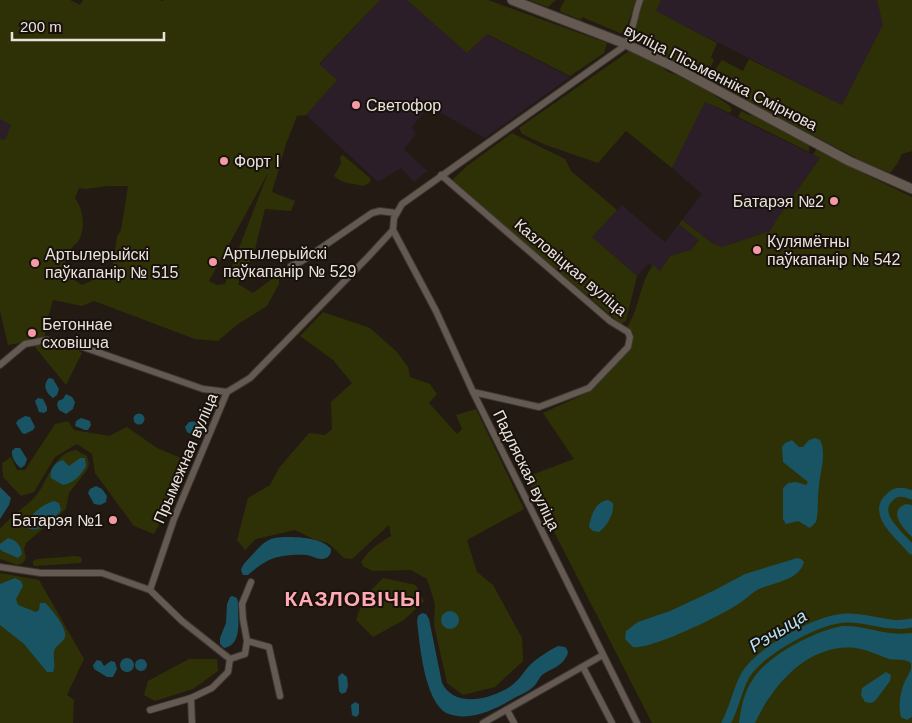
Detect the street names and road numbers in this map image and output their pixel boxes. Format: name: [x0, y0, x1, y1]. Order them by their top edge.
street label: вуліца Пісьменніка Смірнова: [621, 21, 820, 134]
street label: Казловіцкая вуліца: [511, 216, 630, 319]
street label: Прымежная вуліца: [150, 390, 221, 526]
street label: Падляская вуліца: [490, 407, 563, 533]

